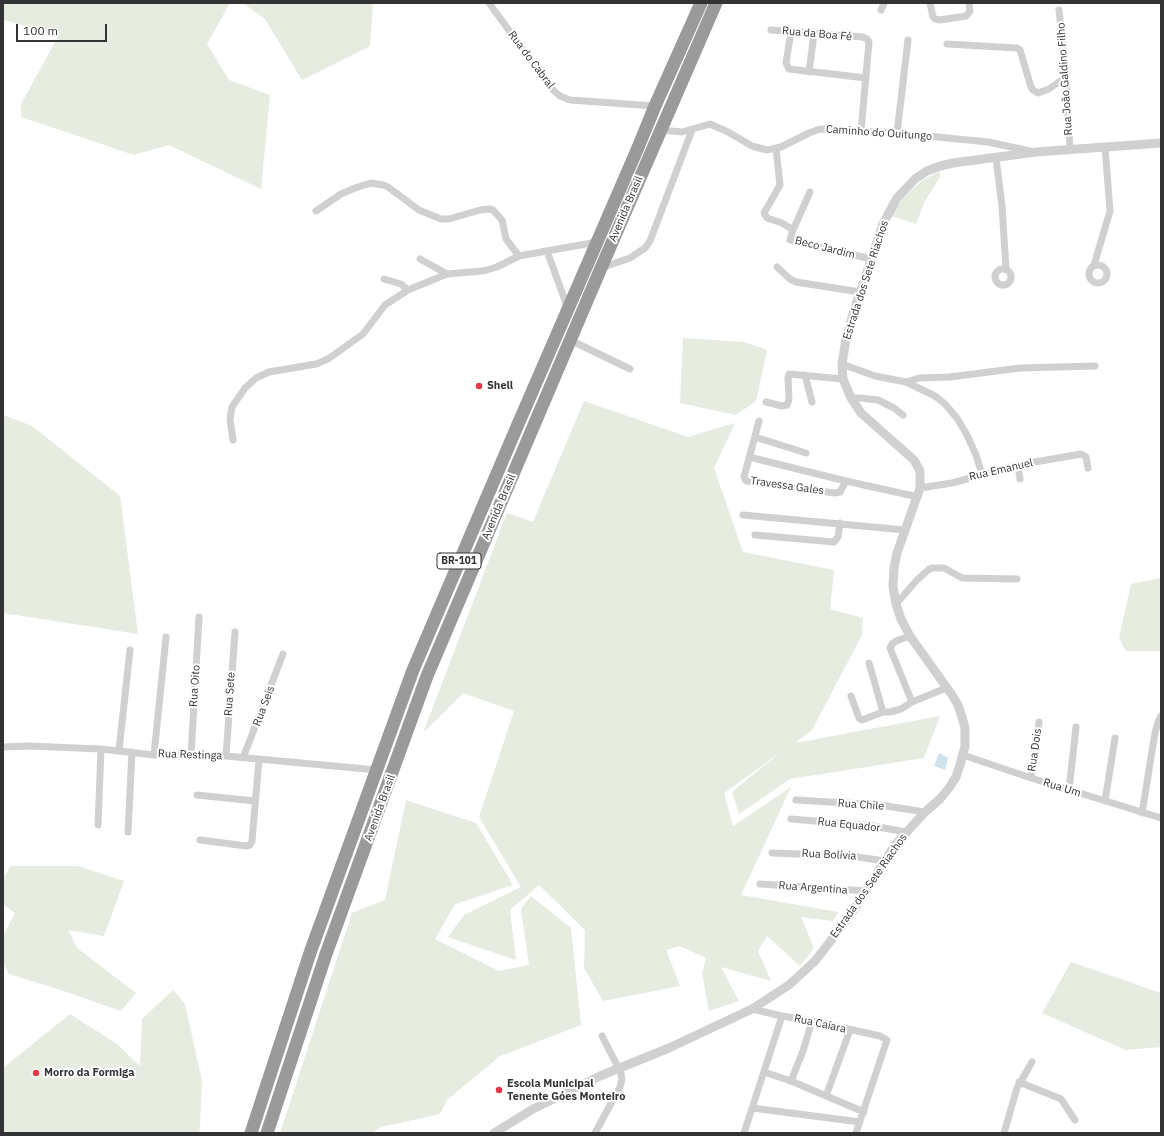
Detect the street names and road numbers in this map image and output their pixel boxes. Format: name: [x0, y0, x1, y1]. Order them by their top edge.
street label: Rua João Galdino Filho: [1054, 22, 1076, 136]
street label: Rua da Boa Fé: [781, 24, 853, 44]
street label: Rua do Cabral: [505, 29, 557, 91]
street label: Caminho do Ouitungo: [825, 123, 933, 143]
street label: Avenida Brasil: [606, 174, 646, 244]
street label: Estrada dos Sete Riachos: [840, 219, 892, 341]
street label: Beco Jardim: [794, 234, 856, 262]
street label: Rua Emanuel: [968, 456, 1034, 484]
street label: Avenida Brasil: [479, 472, 519, 542]
street label: Travessa Gales: [749, 474, 825, 498]
road number: BR-101: [437, 553, 481, 569]
street label: Rua Oito: [187, 664, 203, 708]
street label: Rua Sete: [222, 672, 238, 716]
street label: Rua Seis: [250, 684, 278, 728]
street label: Rua Dois: [1025, 728, 1045, 772]
street label: Rua Restinga: [158, 747, 222, 763]
street label: Avenida Brasil: [362, 773, 398, 843]
street label: Rua Um: [1042, 776, 1082, 800]
street label: Rua Chile: [837, 797, 885, 813]
street label: Rua Equador: [817, 815, 881, 835]
street label: Estrada dos Sete Riachos: [828, 831, 910, 941]
street label: Rua Bolívia: [801, 847, 857, 863]
street label: Rua Argentina: [778, 879, 848, 897]
street label: Rua Caiara: [793, 1012, 847, 1036]

